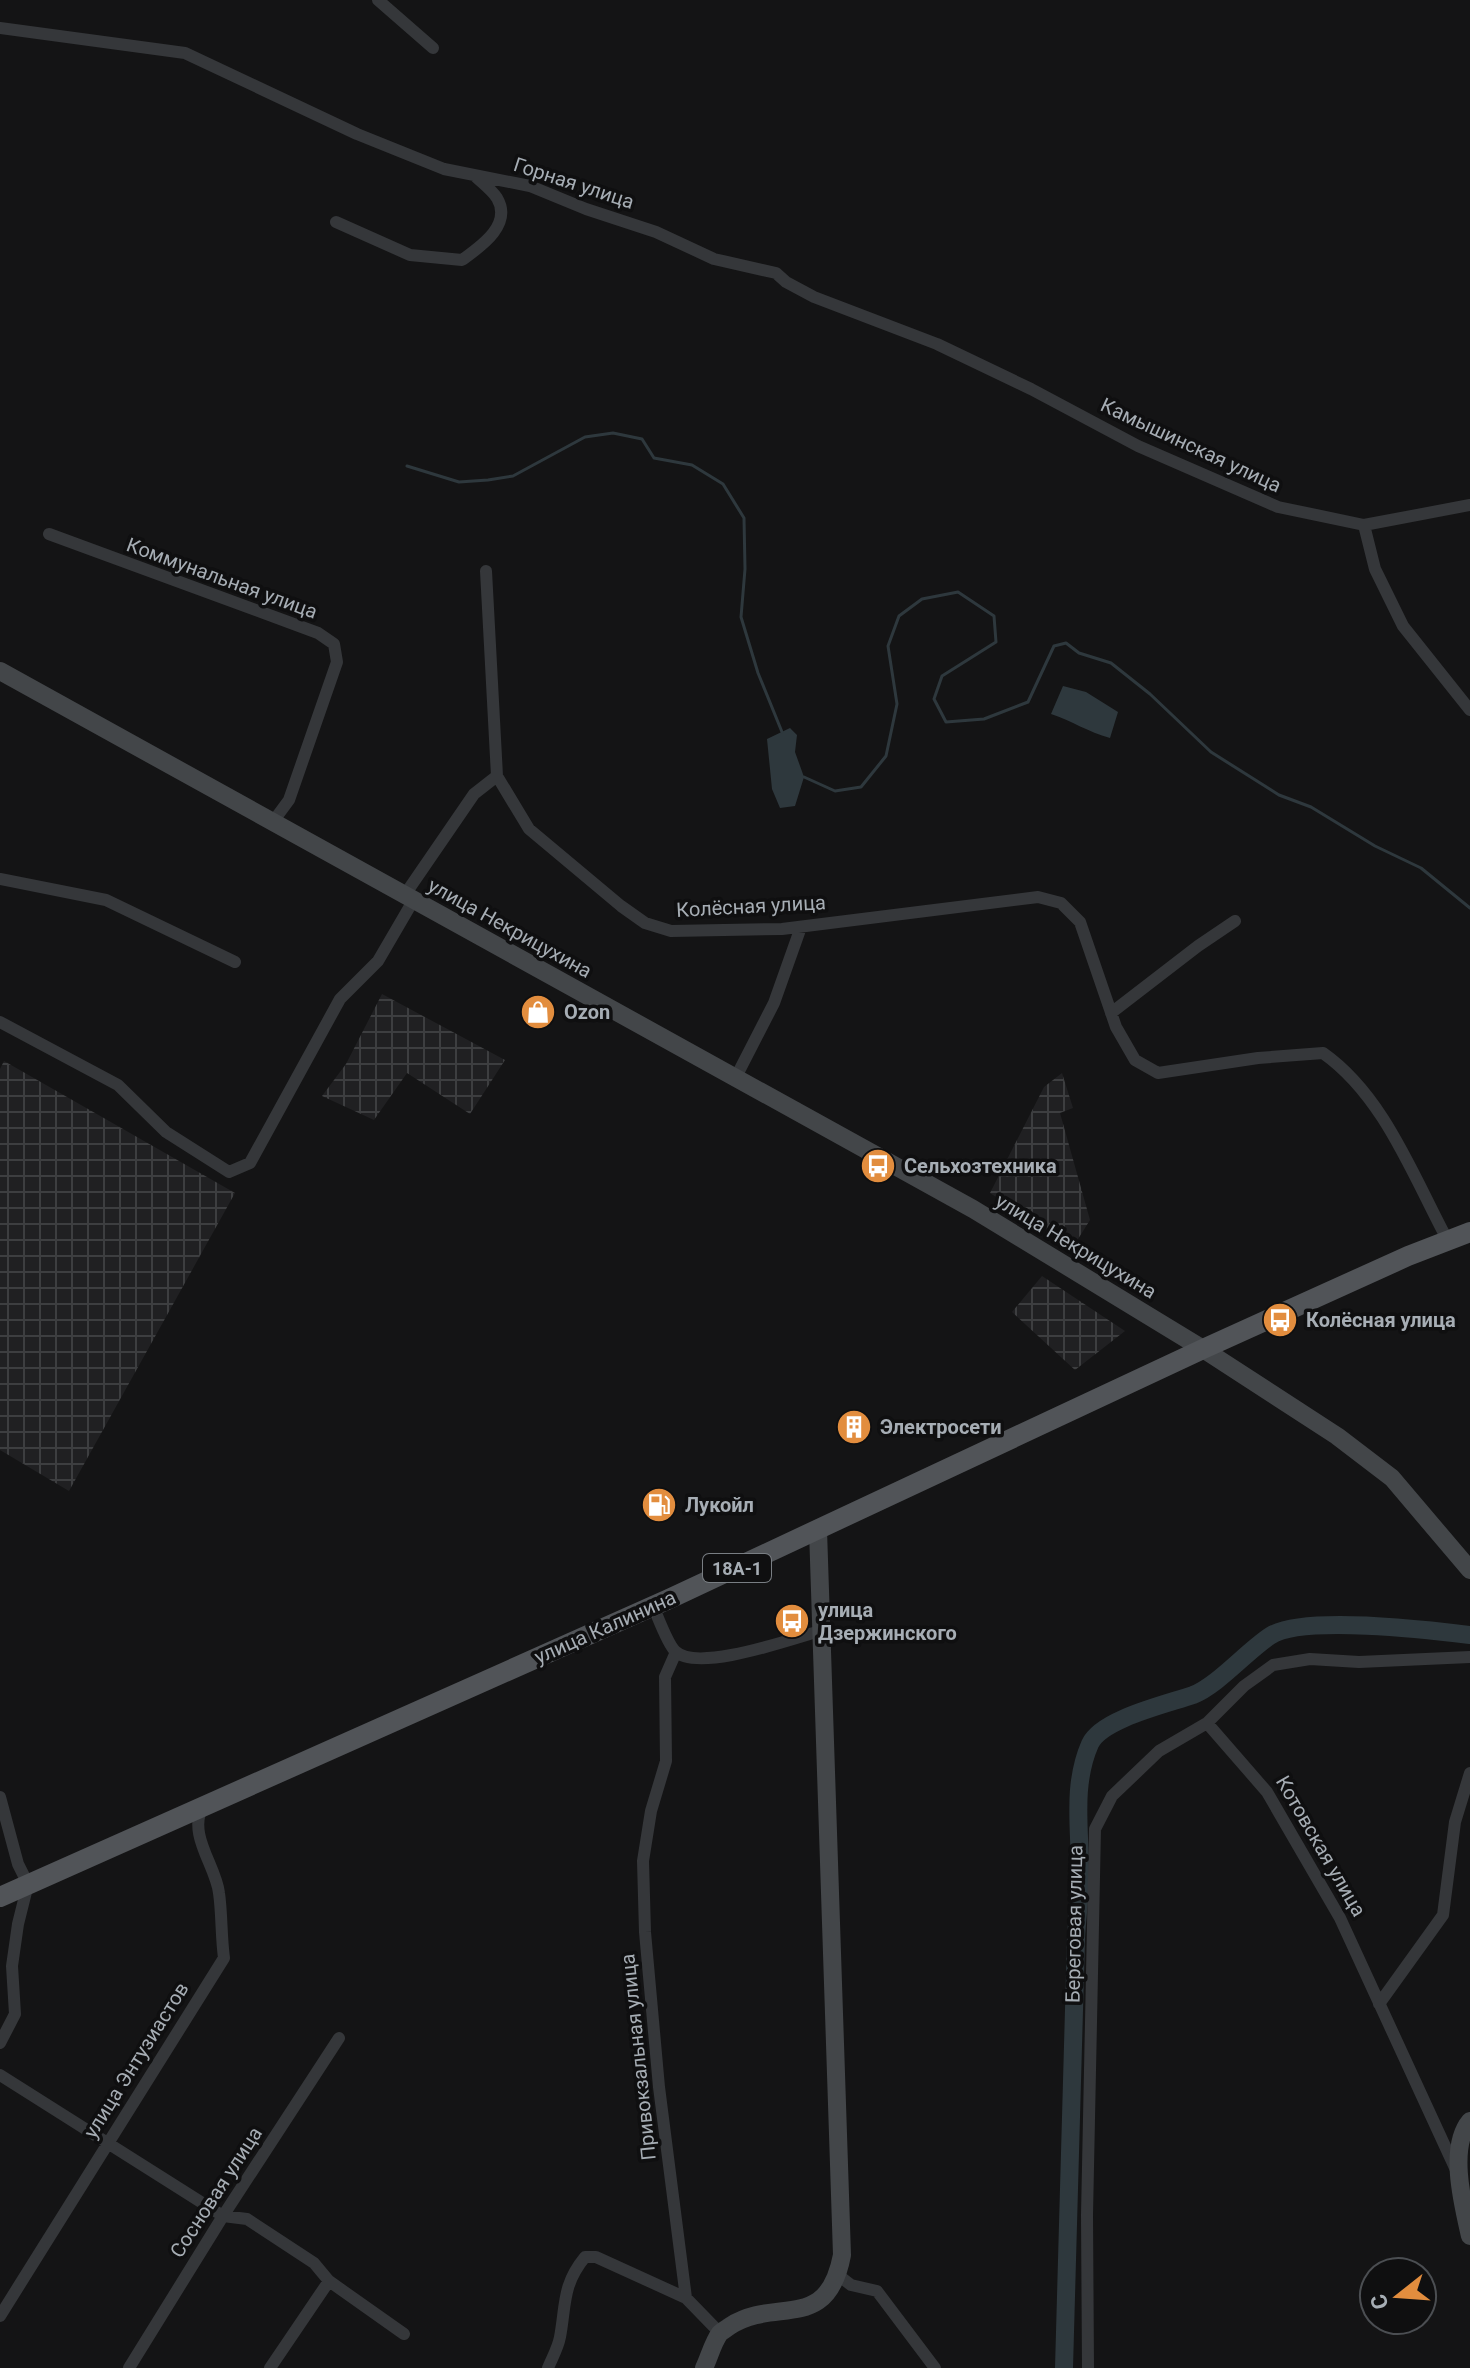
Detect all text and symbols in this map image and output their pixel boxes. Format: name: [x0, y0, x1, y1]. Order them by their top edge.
street label: Горная улица: [511, 152, 637, 214]
street label: Камышинская улица: [1097, 393, 1285, 497]
street label: Коммунальная улица: [123, 532, 321, 624]
street label: улица Некрицухина: [424, 873, 596, 983]
street label: Колёсная улица: [676, 890, 826, 922]
shop icon: Ozon: [519, 993, 557, 1031]
place label: Ozon: [564, 1000, 610, 1024]
bus stop icon: Сельхозтехника: [859, 1147, 897, 1185]
place label: Сельхозтехника: [904, 1154, 1057, 1178]
street label: улица Некрицухина: [991, 1188, 1161, 1304]
bus stop icon: Колёсная улица: [1261, 1301, 1299, 1339]
place label: Колёсная улица: [1306, 1308, 1456, 1332]
building icon: Электросети: [835, 1408, 873, 1446]
place label: Электросети: [880, 1415, 1002, 1439]
fuel station icon: Лукойл: [640, 1486, 678, 1524]
place label: Лукойл: [685, 1493, 754, 1517]
road number: 18А-1: [703, 1554, 771, 1582]
street label: улица Калинина: [531, 1585, 679, 1669]
place label: улица Дзержинского: [818, 1598, 957, 1645]
bus stop icon: улица Дзержинского: [773, 1602, 811, 1640]
street label: Котовская улица: [1271, 1771, 1371, 1921]
street label: Береговая улица: [1061, 1845, 1087, 2003]
street label: Привокзальная улица: [615, 1953, 661, 2161]
street label: улица Энтузиастов: [78, 1978, 194, 2142]
street label: Сосновая улица: [165, 2122, 267, 2262]
north arrow: [1358, 2256, 1438, 2336]
text: С: [1365, 2291, 1393, 2312]

